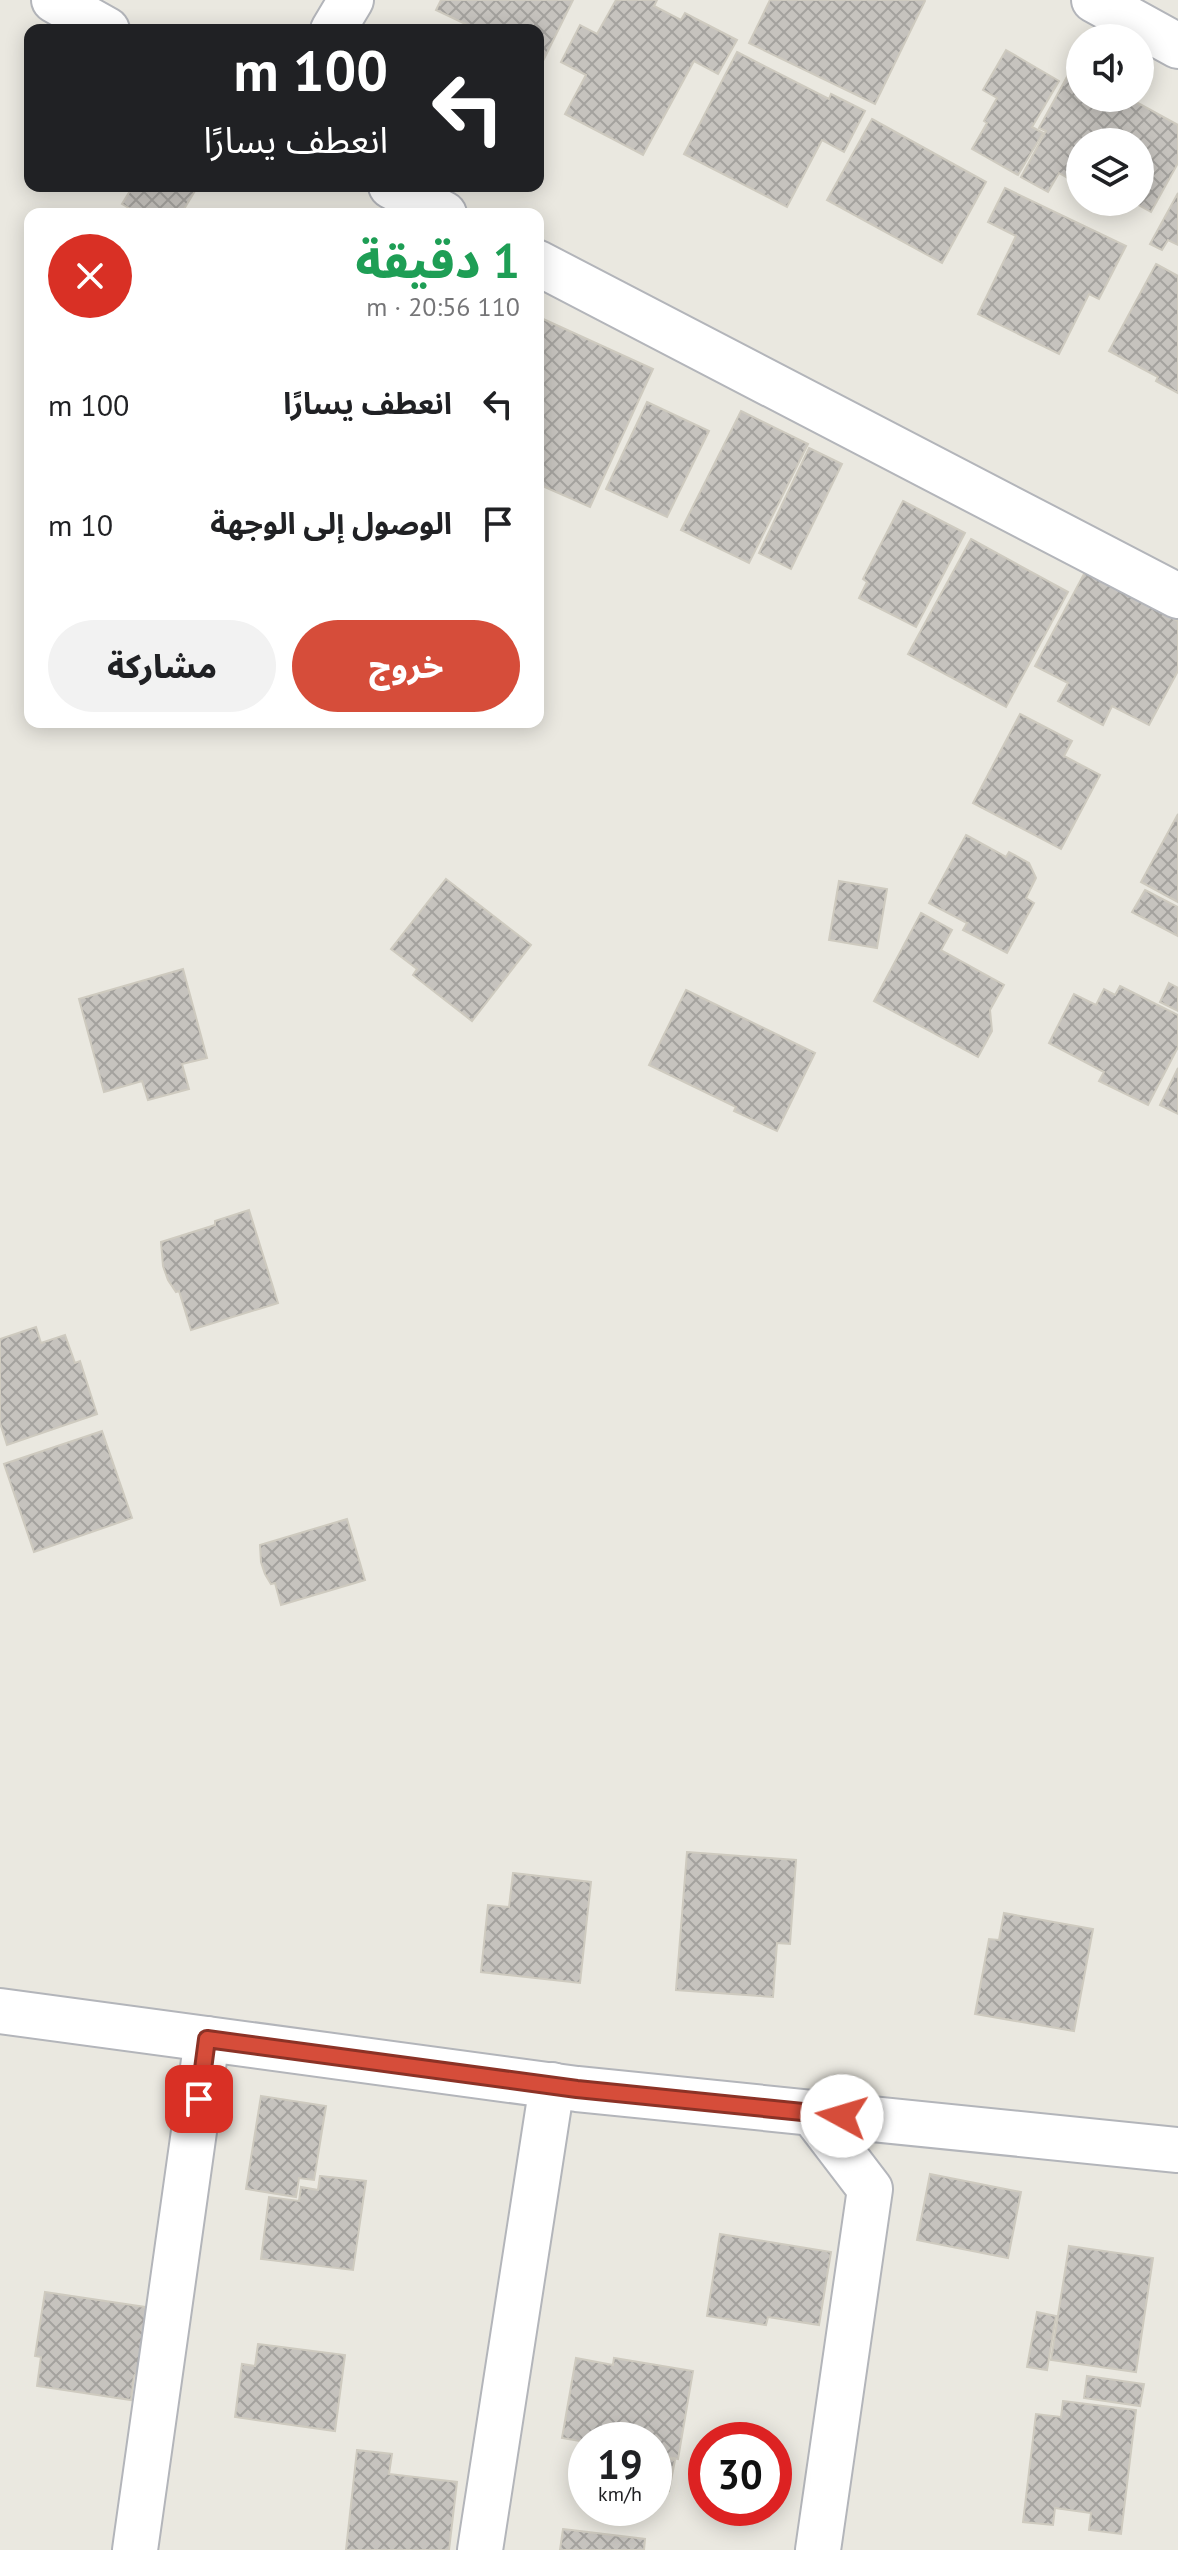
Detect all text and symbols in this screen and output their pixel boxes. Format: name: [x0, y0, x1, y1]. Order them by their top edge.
map controls: [1066, 24, 1154, 216]
button: sound: [1066, 24, 1154, 112]
text: 100 m: [233, 34, 388, 106]
icon: left: [416, 56, 520, 160]
text: انعطف يسارًا: [204, 116, 388, 163]
button: layers: [1066, 128, 1154, 216]
text: 1 دقيقة: [355, 229, 520, 291]
button: close: [48, 234, 132, 318]
text: 110 m · 20:56: [366, 290, 520, 323]
icon: left: [476, 382, 520, 426]
text: انعطف يسارًا: [283, 383, 452, 422]
text: 100 m: [48, 385, 129, 424]
icon: arrive: [476, 502, 520, 546]
text: الوصول إلى الوجهة: [210, 503, 452, 542]
text: 10 m: [48, 505, 113, 544]
button: مشاركة: [48, 620, 276, 712]
button: خروج: [292, 620, 520, 712]
pin: [165, 2065, 233, 2133]
position arrow: [800, 2074, 884, 2158]
icon: arrive: [177, 2077, 221, 2121]
speed limit sign: 30: [688, 2422, 792, 2526]
text: 19: [597, 2438, 643, 2490]
text: km/h: [598, 2481, 642, 2507]

